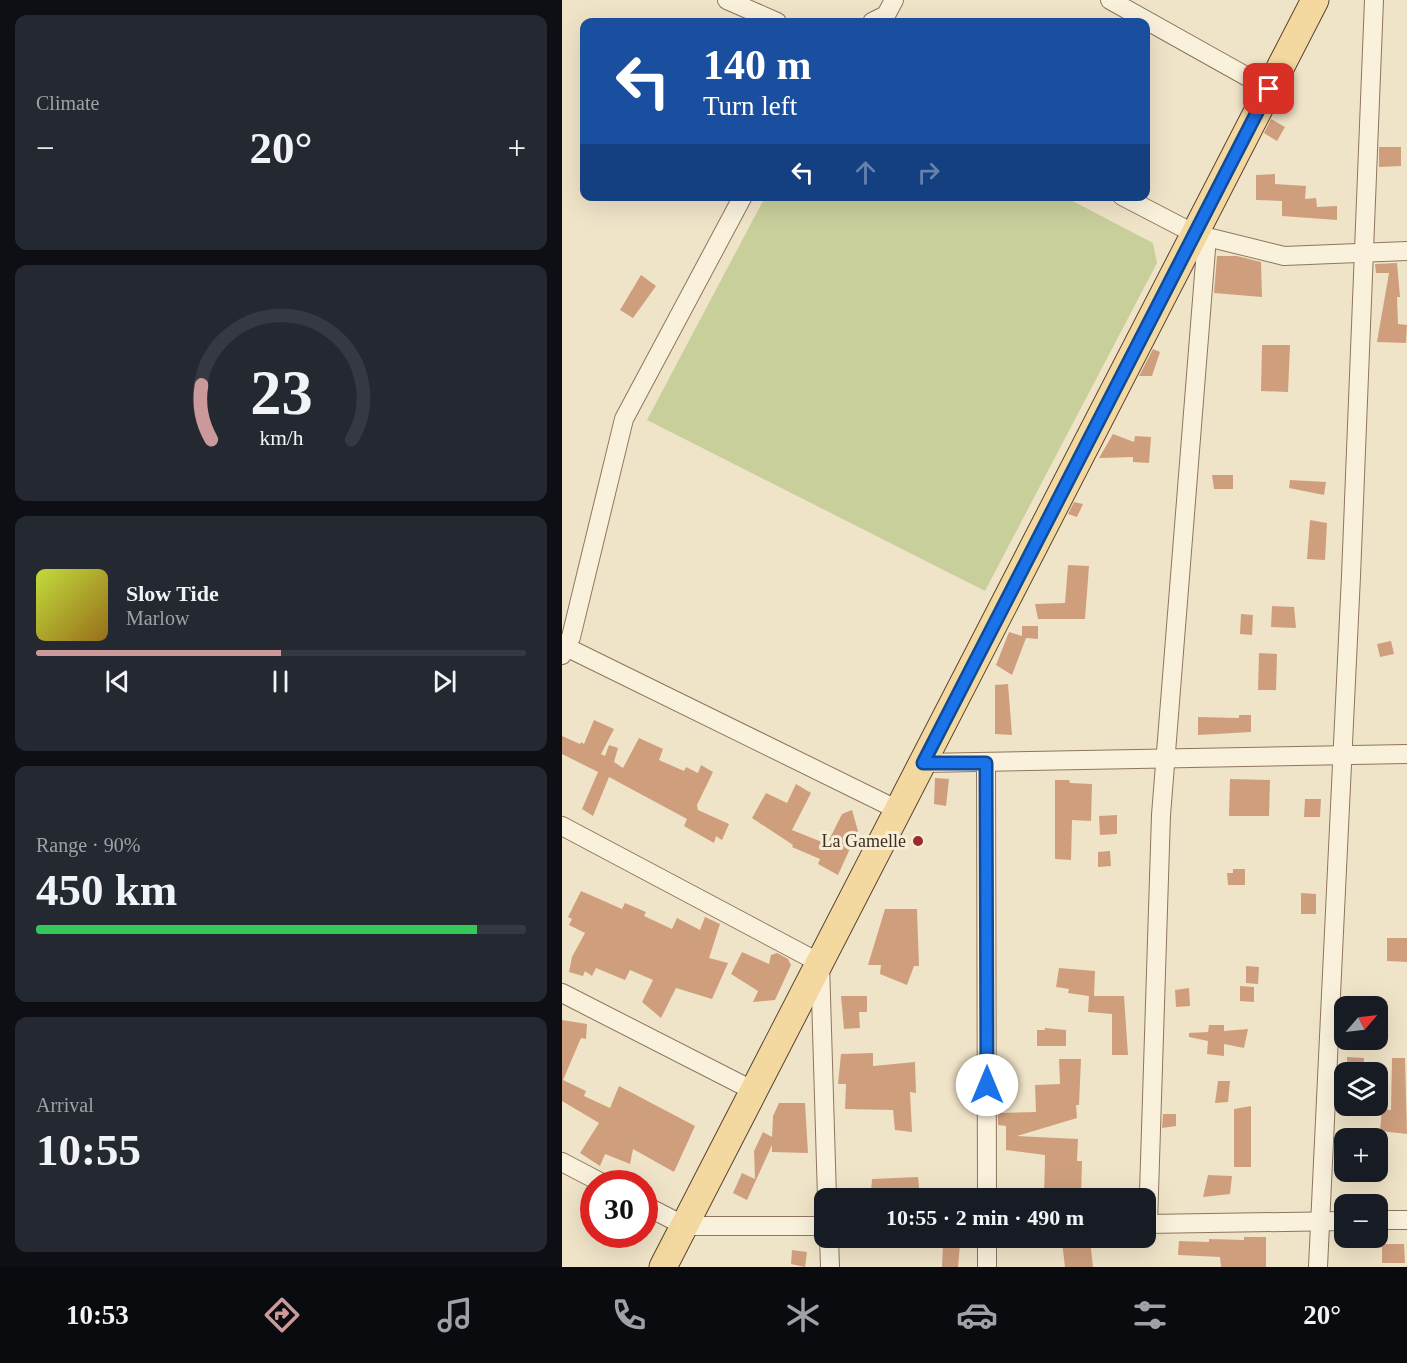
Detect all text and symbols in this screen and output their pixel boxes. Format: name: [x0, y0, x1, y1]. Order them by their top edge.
icon: left: [604, 42, 682, 120]
text: 140 m: [703, 42, 812, 88]
pin: [1243, 63, 1294, 114]
icon: arrive: [1252, 72, 1285, 105]
text: Turn left: [703, 91, 797, 121]
text: Climate: [36, 92, 99, 114]
text: 20°: [250, 123, 313, 173]
text: −: [36, 130, 55, 166]
text: +: [507, 130, 526, 166]
icon: left: [786, 156, 819, 189]
icon: ahead: [849, 156, 882, 189]
icon: right: [912, 156, 945, 189]
text: 23: [250, 358, 312, 427]
text: km/h: [259, 427, 303, 451]
text: Slow Tide: [126, 581, 219, 606]
text: Marlow: [126, 607, 189, 629]
icon: previous: [101, 665, 134, 698]
icon: pause: [264, 665, 297, 698]
icon: next: [428, 665, 461, 698]
place label: La Gamelle: [822, 831, 906, 851]
text: Range · 90%: [36, 834, 140, 856]
marker: La Gamelle: [911, 834, 925, 848]
text: 450 km: [36, 865, 177, 915]
north arrow: [1334, 996, 1388, 1050]
map controls: [1334, 996, 1388, 1248]
position arrow: [955, 1053, 1019, 1117]
button: layers: [1334, 1062, 1388, 1116]
text: Arrival: [36, 1094, 94, 1116]
text: 10:55: [36, 1125, 141, 1175]
button: +: [1334, 1128, 1388, 1182]
speed limit sign: 30: [580, 1170, 658, 1248]
button: −: [1334, 1194, 1388, 1248]
text: 10:55 · 2 min · 490 m: [886, 1205, 1084, 1230]
icon: directions: [261, 1294, 303, 1336]
icon: music: [434, 1294, 476, 1336]
icon: phone: [608, 1294, 650, 1336]
icon: climate: [782, 1294, 824, 1336]
icon: car: [956, 1294, 998, 1336]
icon: filters: [1129, 1294, 1171, 1336]
text: 10:53: [66, 1300, 129, 1330]
text: 20°: [1303, 1300, 1341, 1330]

